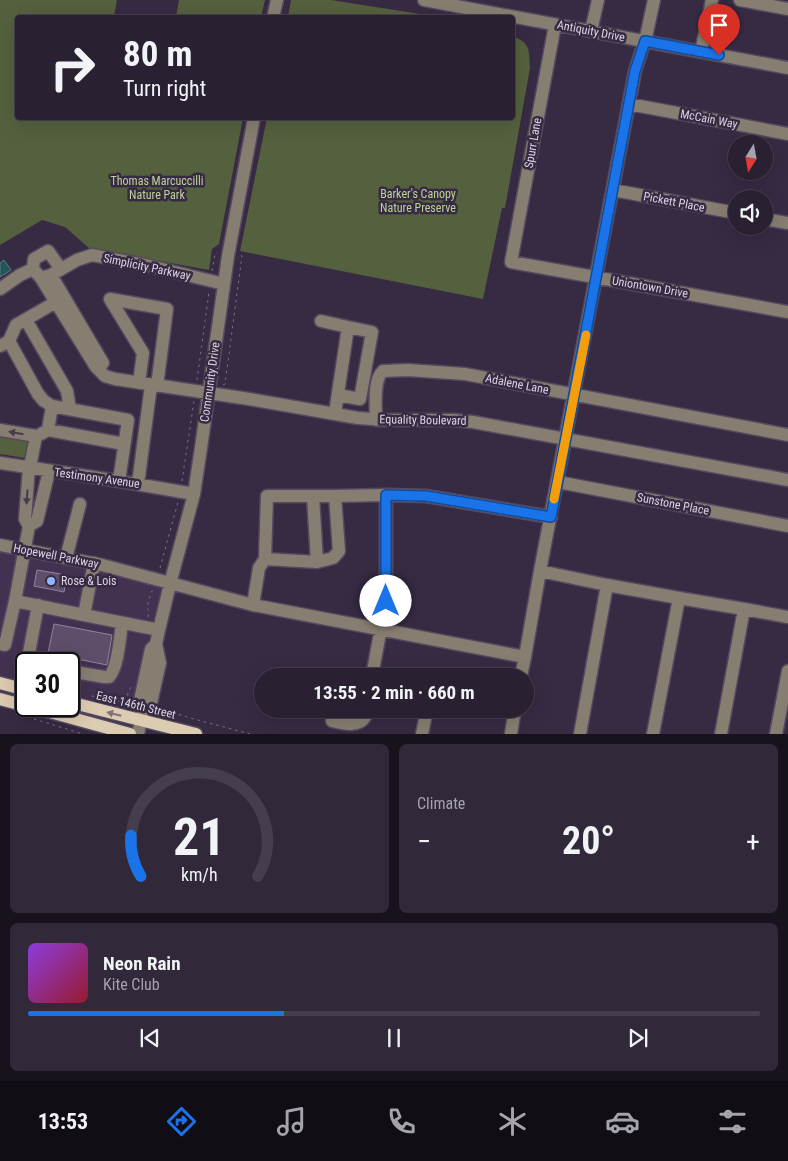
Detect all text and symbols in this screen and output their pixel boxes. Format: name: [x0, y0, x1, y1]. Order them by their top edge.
pin: [698, 4, 740, 55]
icon: arrive: [705, 11, 733, 39]
street label: Antiquity Drive: [556, 18, 626, 45]
text: 80 m: [123, 34, 192, 75]
icon: right: [40, 35, 105, 100]
text: Turn right: [123, 76, 206, 101]
street label: McCain Way: [679, 107, 739, 131]
street label: Spurr Lane: [522, 116, 544, 169]
north arrow: [728, 135, 772, 180]
map controls: [728, 135, 773, 235]
park label: Thomas Marcuccilli Nature Park: [111, 174, 203, 202]
park label: Barker's Canopy Nature Preserve: [380, 187, 456, 215]
street label: Pickett Place: [642, 189, 706, 215]
button: sound: [728, 190, 773, 235]
street label: Simplicity Parkway: [102, 251, 192, 283]
street label: Uniontown Drive: [611, 273, 689, 301]
street label: Community Drive: [197, 341, 223, 423]
street label: Adalene Lane: [484, 371, 550, 397]
street label: Equality Boulevard: [379, 412, 467, 428]
one-way arrow: [8, 428, 24, 436]
street label: Testimony Avenue: [53, 465, 141, 491]
one-way arrow: [22, 489, 30, 505]
street label: Sunstone Place: [636, 490, 711, 518]
street label: Hopewell Parkway: [12, 541, 100, 571]
place label: Rose & Lois: [61, 574, 116, 588]
position arrow: [359, 574, 411, 626]
marker: Rose & Lois: [45, 575, 57, 587]
speed limit sign: 30: [15, 652, 80, 717]
text: 13:55 · 2 min · 660 m: [313, 681, 475, 704]
street label: East 146th Street: [95, 688, 178, 722]
one-way arrow: [107, 710, 122, 718]
text: Climate: [417, 794, 465, 813]
text: 21: [173, 807, 226, 868]
text: 20°: [562, 819, 615, 863]
text: −: [417, 825, 431, 858]
text: +: [746, 825, 760, 858]
text: km/h: [181, 864, 218, 885]
text: Neon Rain: [103, 952, 181, 975]
text: Kite Club: [103, 975, 160, 994]
icon: previous: [136, 1024, 164, 1052]
icon: pause: [380, 1024, 408, 1052]
icon: next: [624, 1024, 652, 1052]
icon: directions: [164, 1104, 199, 1139]
icon: music: [274, 1104, 309, 1139]
icon: phone: [384, 1104, 419, 1139]
icon: climate: [495, 1104, 530, 1139]
icon: car: [605, 1104, 640, 1139]
icon: filters: [715, 1104, 750, 1139]
text: 13:53: [38, 1109, 88, 1134]

